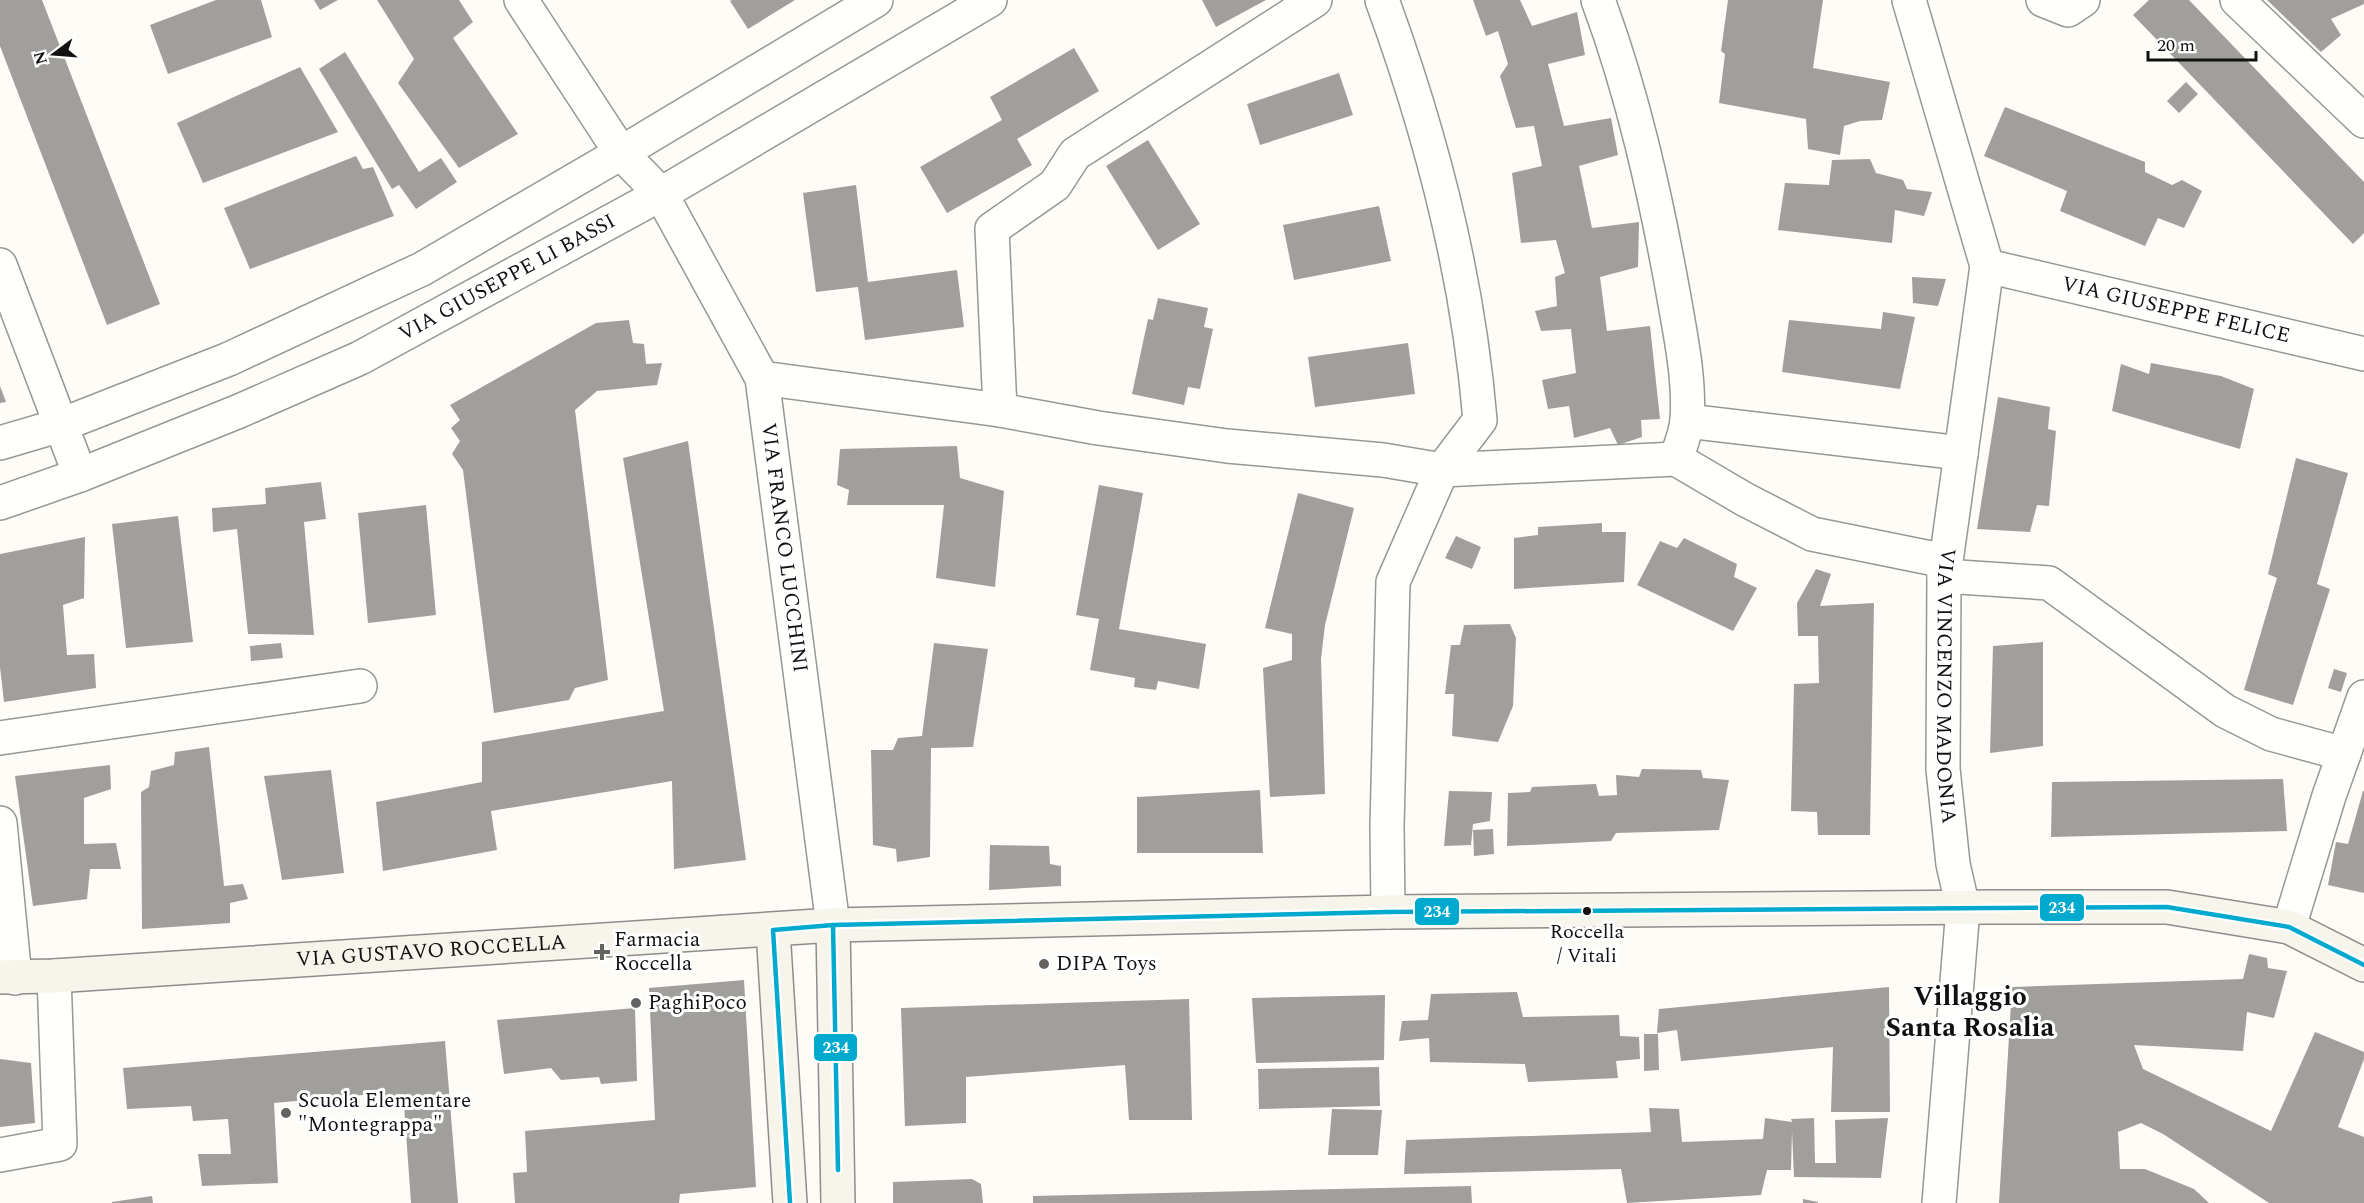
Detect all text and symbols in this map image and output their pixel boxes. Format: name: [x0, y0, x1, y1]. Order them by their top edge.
north arrow: [24, 24, 84, 84]
scale bar: [2148, 24, 2256, 62]
text: 20 m: [2157, 32, 2195, 59]
text: N: [27, 48, 54, 67]
street label: VIA GIUSEPPE LI BASSI: [393, 206, 622, 350]
street label: VIA GIUSEPPE FELICE: [2059, 268, 2293, 352]
street label: VIA FRANCO LUCCHINI: [752, 421, 816, 674]
street label: VIA VINCENZO MADONIA: [1927, 546, 1965, 825]
line badge: 234: [2039, 893, 2085, 922]
text: 234: [2049, 896, 2075, 920]
line badge: 234: [1414, 897, 1460, 926]
text: 234: [1424, 900, 1450, 924]
marker: Roccella / Vitali: [1581, 905, 1593, 917]
place label: Roccella / Vitali: [1550, 917, 1624, 971]
place label: Farmacia Roccella: [614, 924, 701, 980]
street label: VIA GUSTAVO ROCCELLA: [295, 926, 567, 976]
marker: Farmacia Roccella: [595, 945, 609, 959]
place label: DIPA Toys: [1056, 948, 1157, 980]
marker: DIPA Toys: [1037, 957, 1051, 971]
district label: Villaggio Santa Rosalia: [1886, 976, 2055, 1049]
place label: PaghiPoco: [648, 987, 747, 1019]
marker: PaghiPoco: [629, 996, 643, 1010]
line badge: 234: [813, 1033, 858, 1062]
text: 234: [823, 1036, 849, 1060]
place label: Scuola Elementare "Montegrappa": [298, 1085, 471, 1141]
marker: Scuola Elementare "Montegrappa": [279, 1106, 293, 1120]

